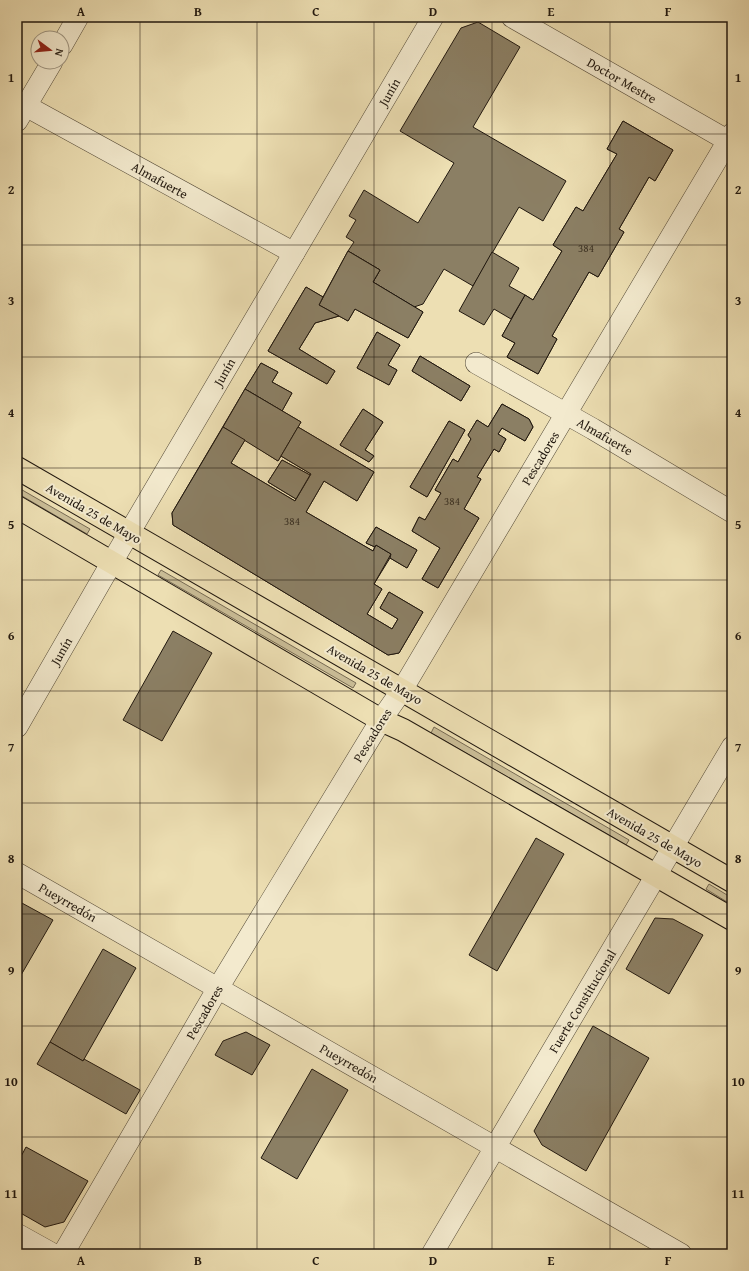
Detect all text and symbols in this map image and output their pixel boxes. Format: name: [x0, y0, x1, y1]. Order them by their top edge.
text: A: [77, 2, 86, 21]
text: B: [194, 2, 202, 21]
text: C: [312, 2, 320, 21]
text: D: [429, 2, 437, 21]
text: E: [548, 2, 555, 21]
text: F: [665, 2, 672, 21]
north arrow: [30, 30, 70, 70]
text: N: [51, 47, 68, 59]
street label: Doctor Mestre: [583, 53, 660, 108]
text: 1: [8, 68, 14, 87]
text: 1: [735, 68, 741, 87]
street label: Junín: [373, 74, 405, 111]
street label: Almafuerte: [128, 157, 191, 204]
text: 2: [8, 180, 15, 199]
text: 2: [735, 180, 742, 199]
house number: 384: [578, 240, 594, 256]
text: 3: [8, 291, 14, 310]
text: 3: [735, 291, 741, 310]
street label: Junín: [208, 354, 240, 391]
text: 4: [8, 403, 15, 422]
text: 4: [735, 403, 742, 422]
street label: Almafuerte: [573, 413, 636, 460]
street label: Pescadores: [517, 428, 564, 489]
street label: Avenida 25 de Mayo: [43, 478, 145, 549]
house number: 384: [444, 493, 460, 509]
house number: 384: [284, 513, 300, 529]
text: 5: [8, 515, 15, 534]
text: 5: [735, 515, 742, 534]
text: 6: [8, 626, 15, 645]
text: 6: [735, 626, 742, 645]
street label: Junín: [45, 633, 77, 670]
street label: Avenida 25 de Mayo: [324, 639, 426, 710]
street label: Pescadores: [348, 705, 396, 766]
text: 7: [8, 738, 15, 757]
text: 7: [735, 738, 742, 757]
street label: Avenida 25 de Mayo: [604, 802, 706, 873]
text: 8: [8, 849, 15, 868]
text: 8: [735, 849, 742, 868]
street label: Pueyrredón: [35, 878, 101, 927]
street label: Fuerte Constitucional: [544, 946, 621, 1057]
text: 9: [8, 961, 15, 980]
text: 9: [735, 961, 742, 980]
street label: Pescadores: [181, 981, 228, 1043]
street label: Pueyrredón: [316, 1039, 382, 1088]
text: 10: [4, 1072, 18, 1091]
text: 10: [731, 1072, 745, 1091]
text: 11: [4, 1184, 18, 1203]
text: 11: [731, 1184, 745, 1203]
text: A: [77, 1251, 86, 1270]
text: B: [194, 1251, 202, 1270]
text: C: [312, 1251, 320, 1270]
text: D: [429, 1251, 437, 1270]
text: E: [548, 1251, 555, 1270]
text: F: [665, 1251, 672, 1270]

